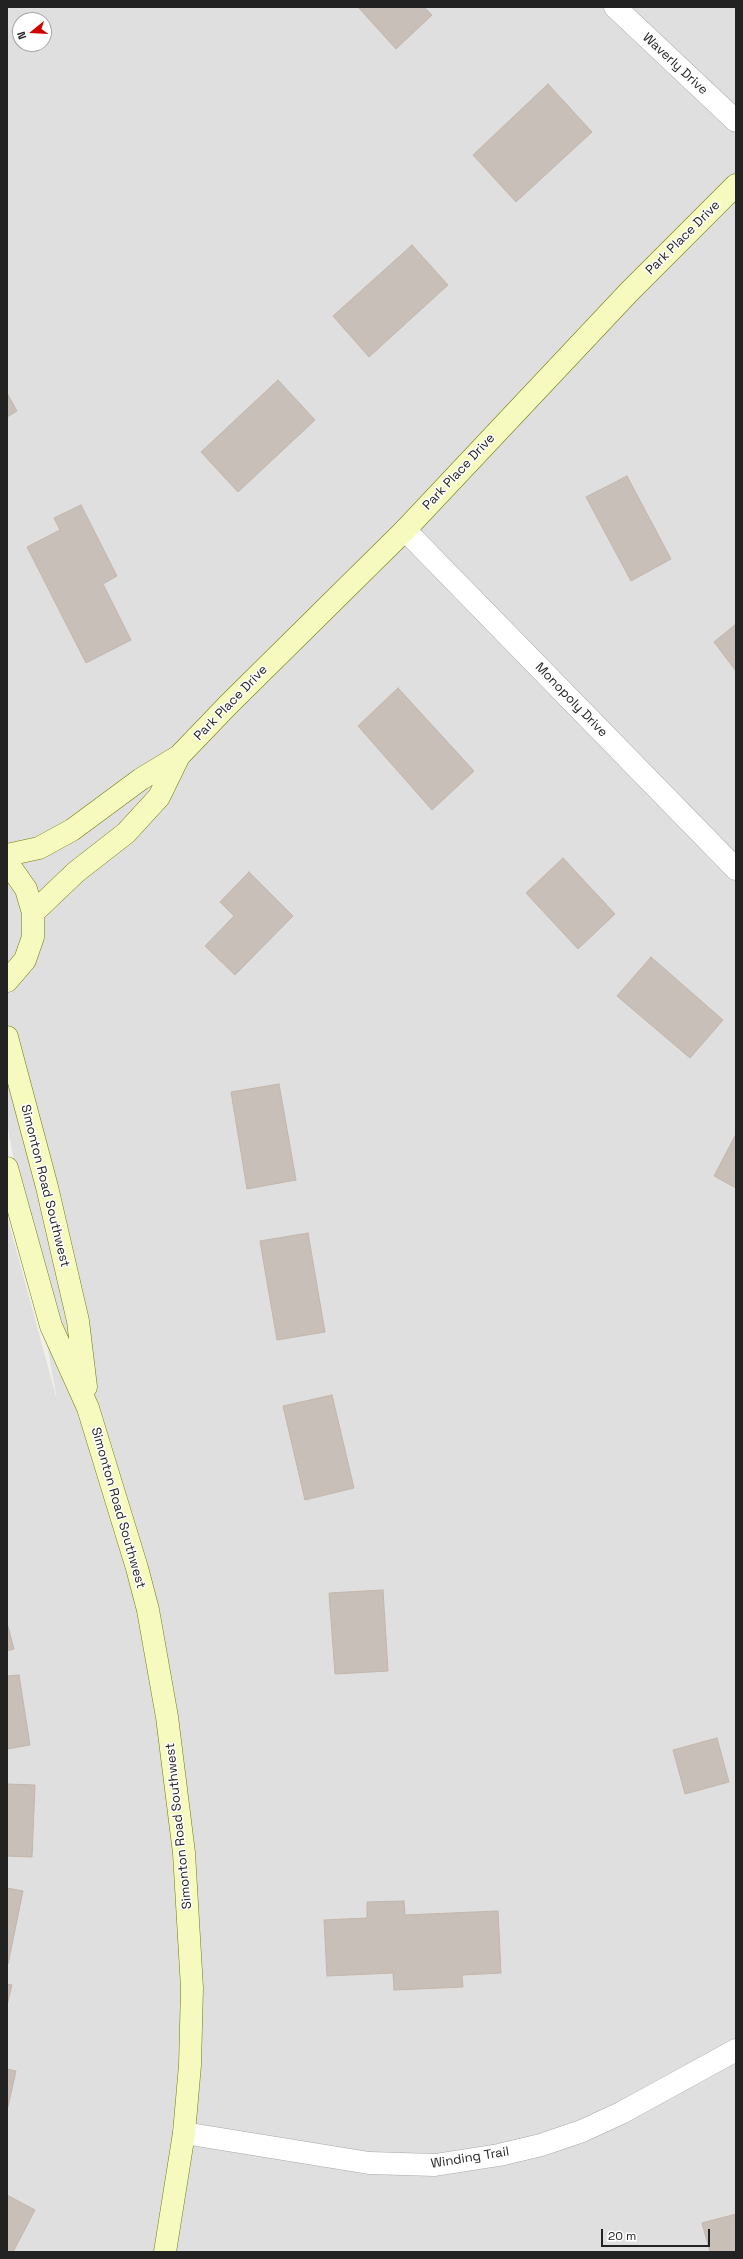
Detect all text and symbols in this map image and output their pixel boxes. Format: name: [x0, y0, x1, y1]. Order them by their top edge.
north arrow: [12, 12, 52, 52]
text: N: [14, 30, 29, 41]
street label: Waverly Drive: [639, 30, 711, 98]
street label: Park Place Drive: [643, 198, 723, 278]
street label: Park Place Drive: [420, 431, 498, 513]
street label: Monopoly Drive: [532, 660, 610, 740]
street label: Park Place Drive: [191, 662, 271, 744]
street label: Simonton Road Southwest: [17, 1103, 73, 1269]
street label: Simonton Road Southwest: [87, 1426, 149, 1590]
street label: Simonton Road Southwest: [163, 1742, 195, 1910]
street label: Winding Trail: [430, 2144, 510, 2172]
scale bar: [603, 2221, 712, 2247]
text: 20 m: [608, 2228, 636, 2244]

